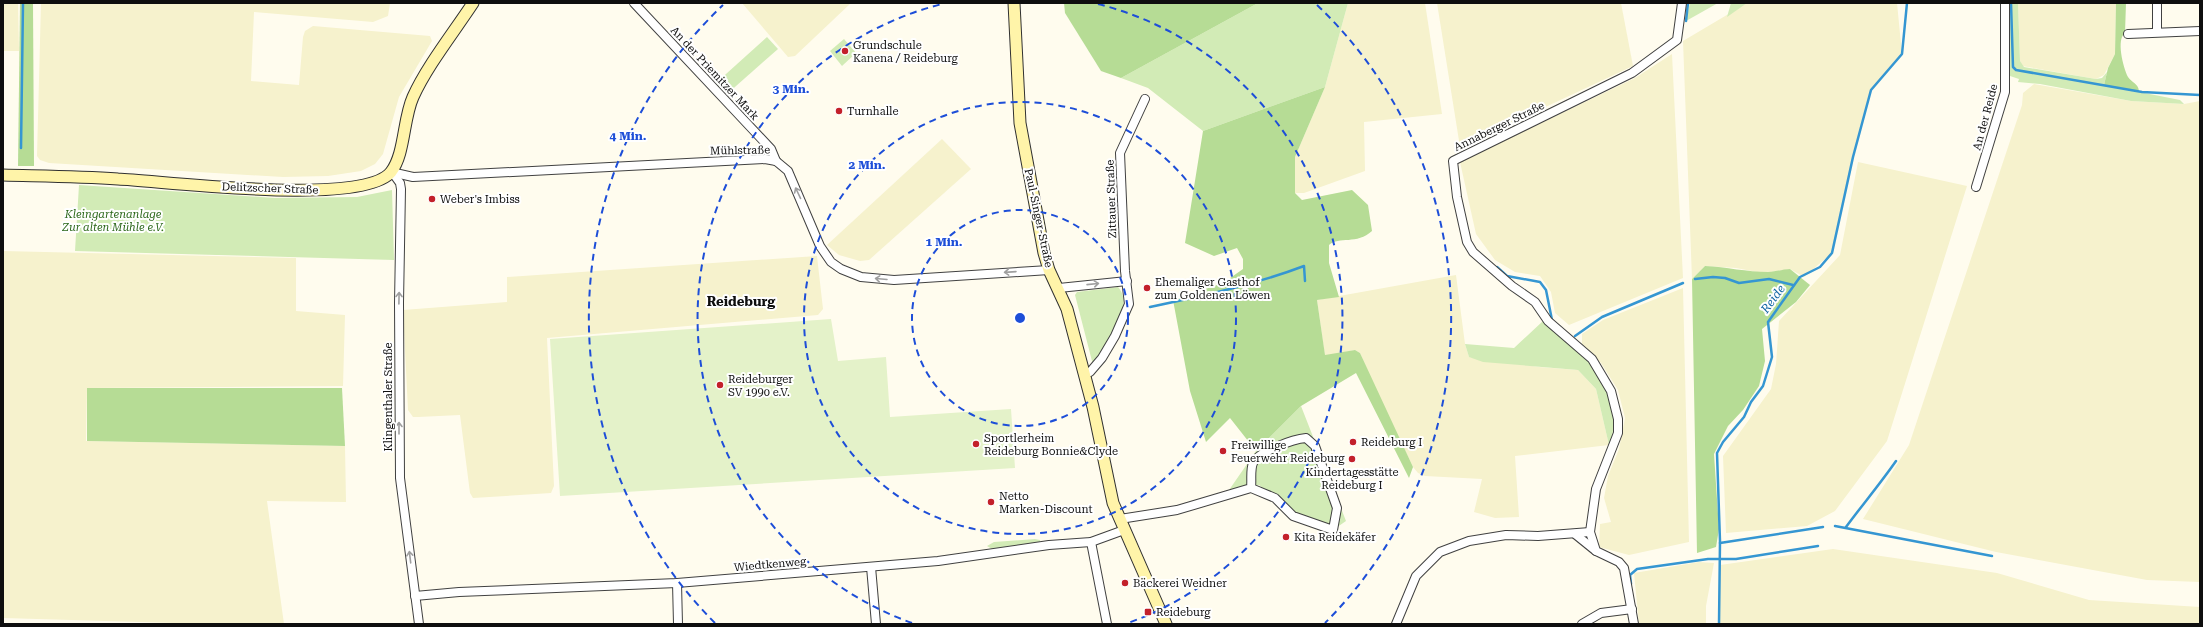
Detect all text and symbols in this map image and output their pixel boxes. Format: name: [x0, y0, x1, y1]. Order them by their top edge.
street label: An der Priemitzer Mark: [668, 24, 761, 123]
place label: Grundschule Kanena / Reideburg: [853, 39, 959, 65]
marker: Grundschule Kanena / Reideburg: [840, 46, 850, 56]
text: 3 Min.: [772, 82, 810, 96]
street label: An der Reide: [1970, 83, 2001, 152]
street label: Annaberger Straße: [1452, 99, 1546, 154]
place label: Turnhalle: [847, 105, 898, 118]
marker: Turnhalle: [834, 106, 844, 116]
text: 4 Min.: [609, 129, 647, 143]
street label: Mühlstraße: [710, 143, 770, 158]
text: 2 Min.: [848, 158, 886, 172]
street label: Zittauer Straße: [1104, 159, 1119, 239]
street label: Paul-Singer-Straße: [1022, 167, 1055, 269]
street label: Delitzscher Straße: [221, 180, 319, 197]
one-way arrow: [794, 188, 801, 200]
place label: Weber's Imbiss: [440, 193, 520, 206]
marker: Weber's Imbiss: [427, 194, 437, 204]
park label: Kleingartenanlage Zur alten Mühle e.V.: [61, 208, 164, 234]
text: 1 Min.: [925, 235, 963, 249]
one-way arrow: [1004, 269, 1017, 276]
one-way arrow: [875, 276, 888, 283]
place label: Ehemaliger Gasthof zum Goldenen Löwen: [1155, 276, 1270, 302]
one-way arrow: [1086, 281, 1099, 288]
water label: Reide: [1757, 282, 1788, 317]
marker: Ehemaliger Gasthof zum Goldenen Löwen: [1142, 283, 1152, 293]
one-way arrow: [395, 292, 403, 305]
district label: Reideburg: [707, 294, 775, 309]
centre of rings: [1013, 311, 1027, 325]
street label: Klingenthaler Straße: [382, 342, 395, 452]
place label: Reideburger SV 1990 e.V.: [728, 373, 793, 399]
marker: Reideburger SV 1990 e.V.: [715, 380, 725, 390]
one-way arrow: [395, 422, 403, 435]
place label: Sportlerheim Reideburg Bonnie&Clyde: [984, 432, 1118, 458]
place label: Reideburg I: [1361, 436, 1422, 449]
marker: Reideburg I: [1348, 437, 1358, 447]
marker: Sportlerheim Reideburg Bonnie&Clyde: [971, 439, 981, 449]
place label: Freiwillige Feuerwehr Reideburg: [1231, 439, 1345, 465]
marker: Freiwillige Feuerwehr Reideburg: [1218, 446, 1228, 456]
marker: Kindertagesstätte Reideburg I: [1347, 454, 1357, 464]
place label: Kindertagesstätte Reideburg I: [1306, 466, 1398, 492]
place label: Netto Marken-Discount: [999, 490, 1093, 516]
marker: Netto Marken-Discount: [986, 497, 996, 507]
place label: Kita Reidekäfer: [1294, 531, 1376, 544]
marker: Kita Reidekäfer: [1281, 532, 1291, 542]
one-way arrow: [406, 551, 414, 564]
street label: Wiedtkenweg: [733, 555, 808, 574]
place label: Bäckerei Weidner: [1133, 577, 1227, 590]
marker: Bäckerei Weidner: [1120, 578, 1130, 588]
place label: Reideburg: [1156, 606, 1211, 619]
marker: Reideburg: [1143, 607, 1153, 617]

